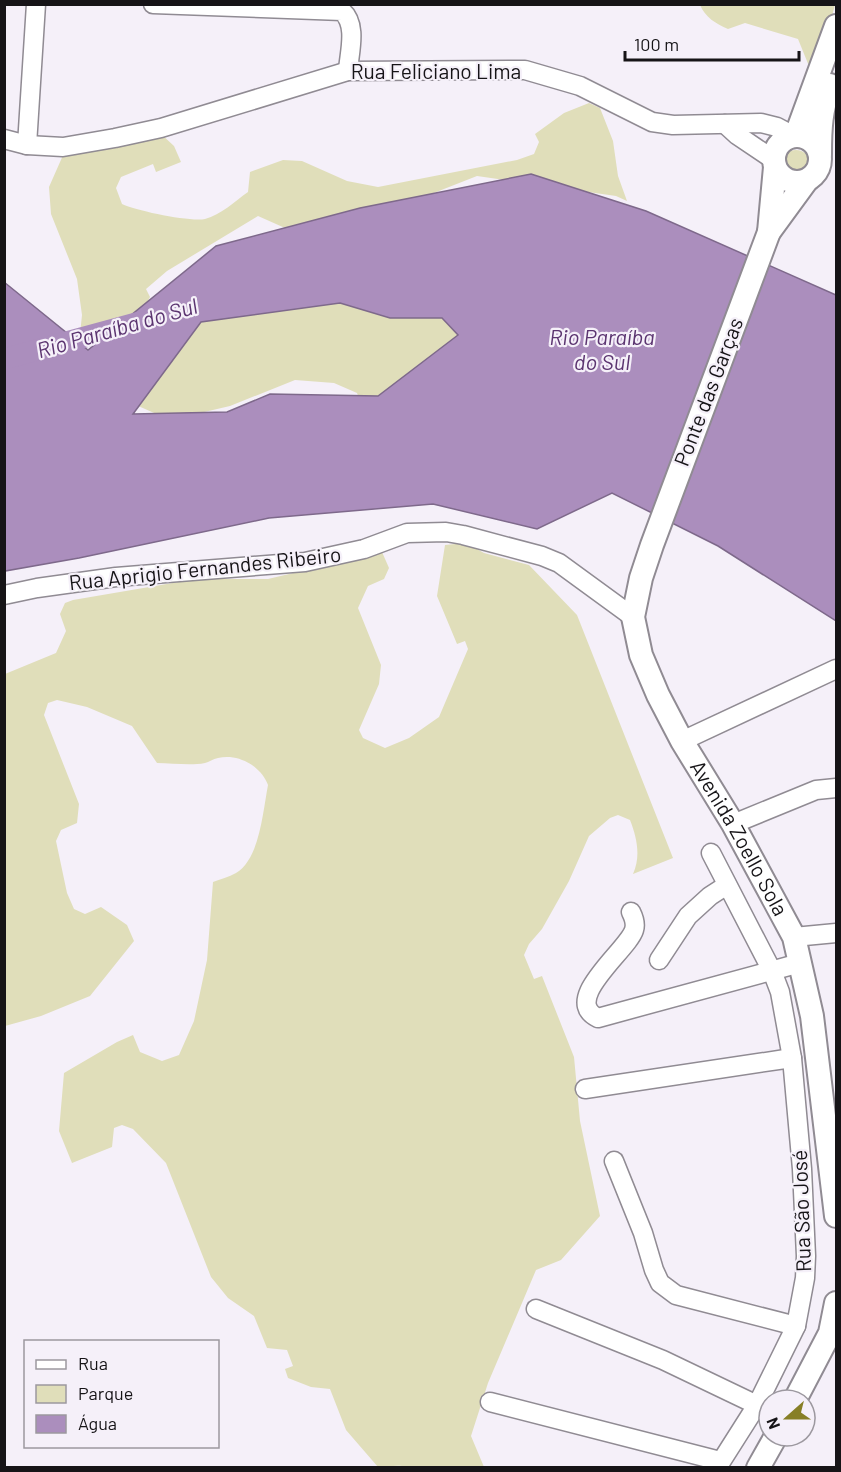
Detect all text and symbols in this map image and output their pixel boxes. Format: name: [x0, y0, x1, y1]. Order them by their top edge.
scale bar: [625, 24, 799, 62]
text: 100 m: [634, 33, 679, 55]
street label: Rua Feliciano Lima: [351, 58, 521, 83]
water label: Rio Paraíba do Sul: [33, 292, 200, 362]
street label: Ponte das Garças: [668, 314, 747, 469]
water label: Rio Paraíba do Sul: [549, 323, 655, 374]
street label: Rua Aprigio Fernandes Ribeiro: [67, 541, 342, 594]
street label: Avenida Zoello Sola: [686, 755, 794, 920]
street label: Rua São José: [786, 1149, 815, 1273]
legend: [24, 1340, 219, 1448]
text: Rua: [78, 1352, 108, 1374]
text: Parque: [78, 1382, 133, 1404]
north arrow: [757, 1388, 817, 1448]
text: Água: [78, 1412, 117, 1434]
text: N: [762, 1415, 783, 1432]

